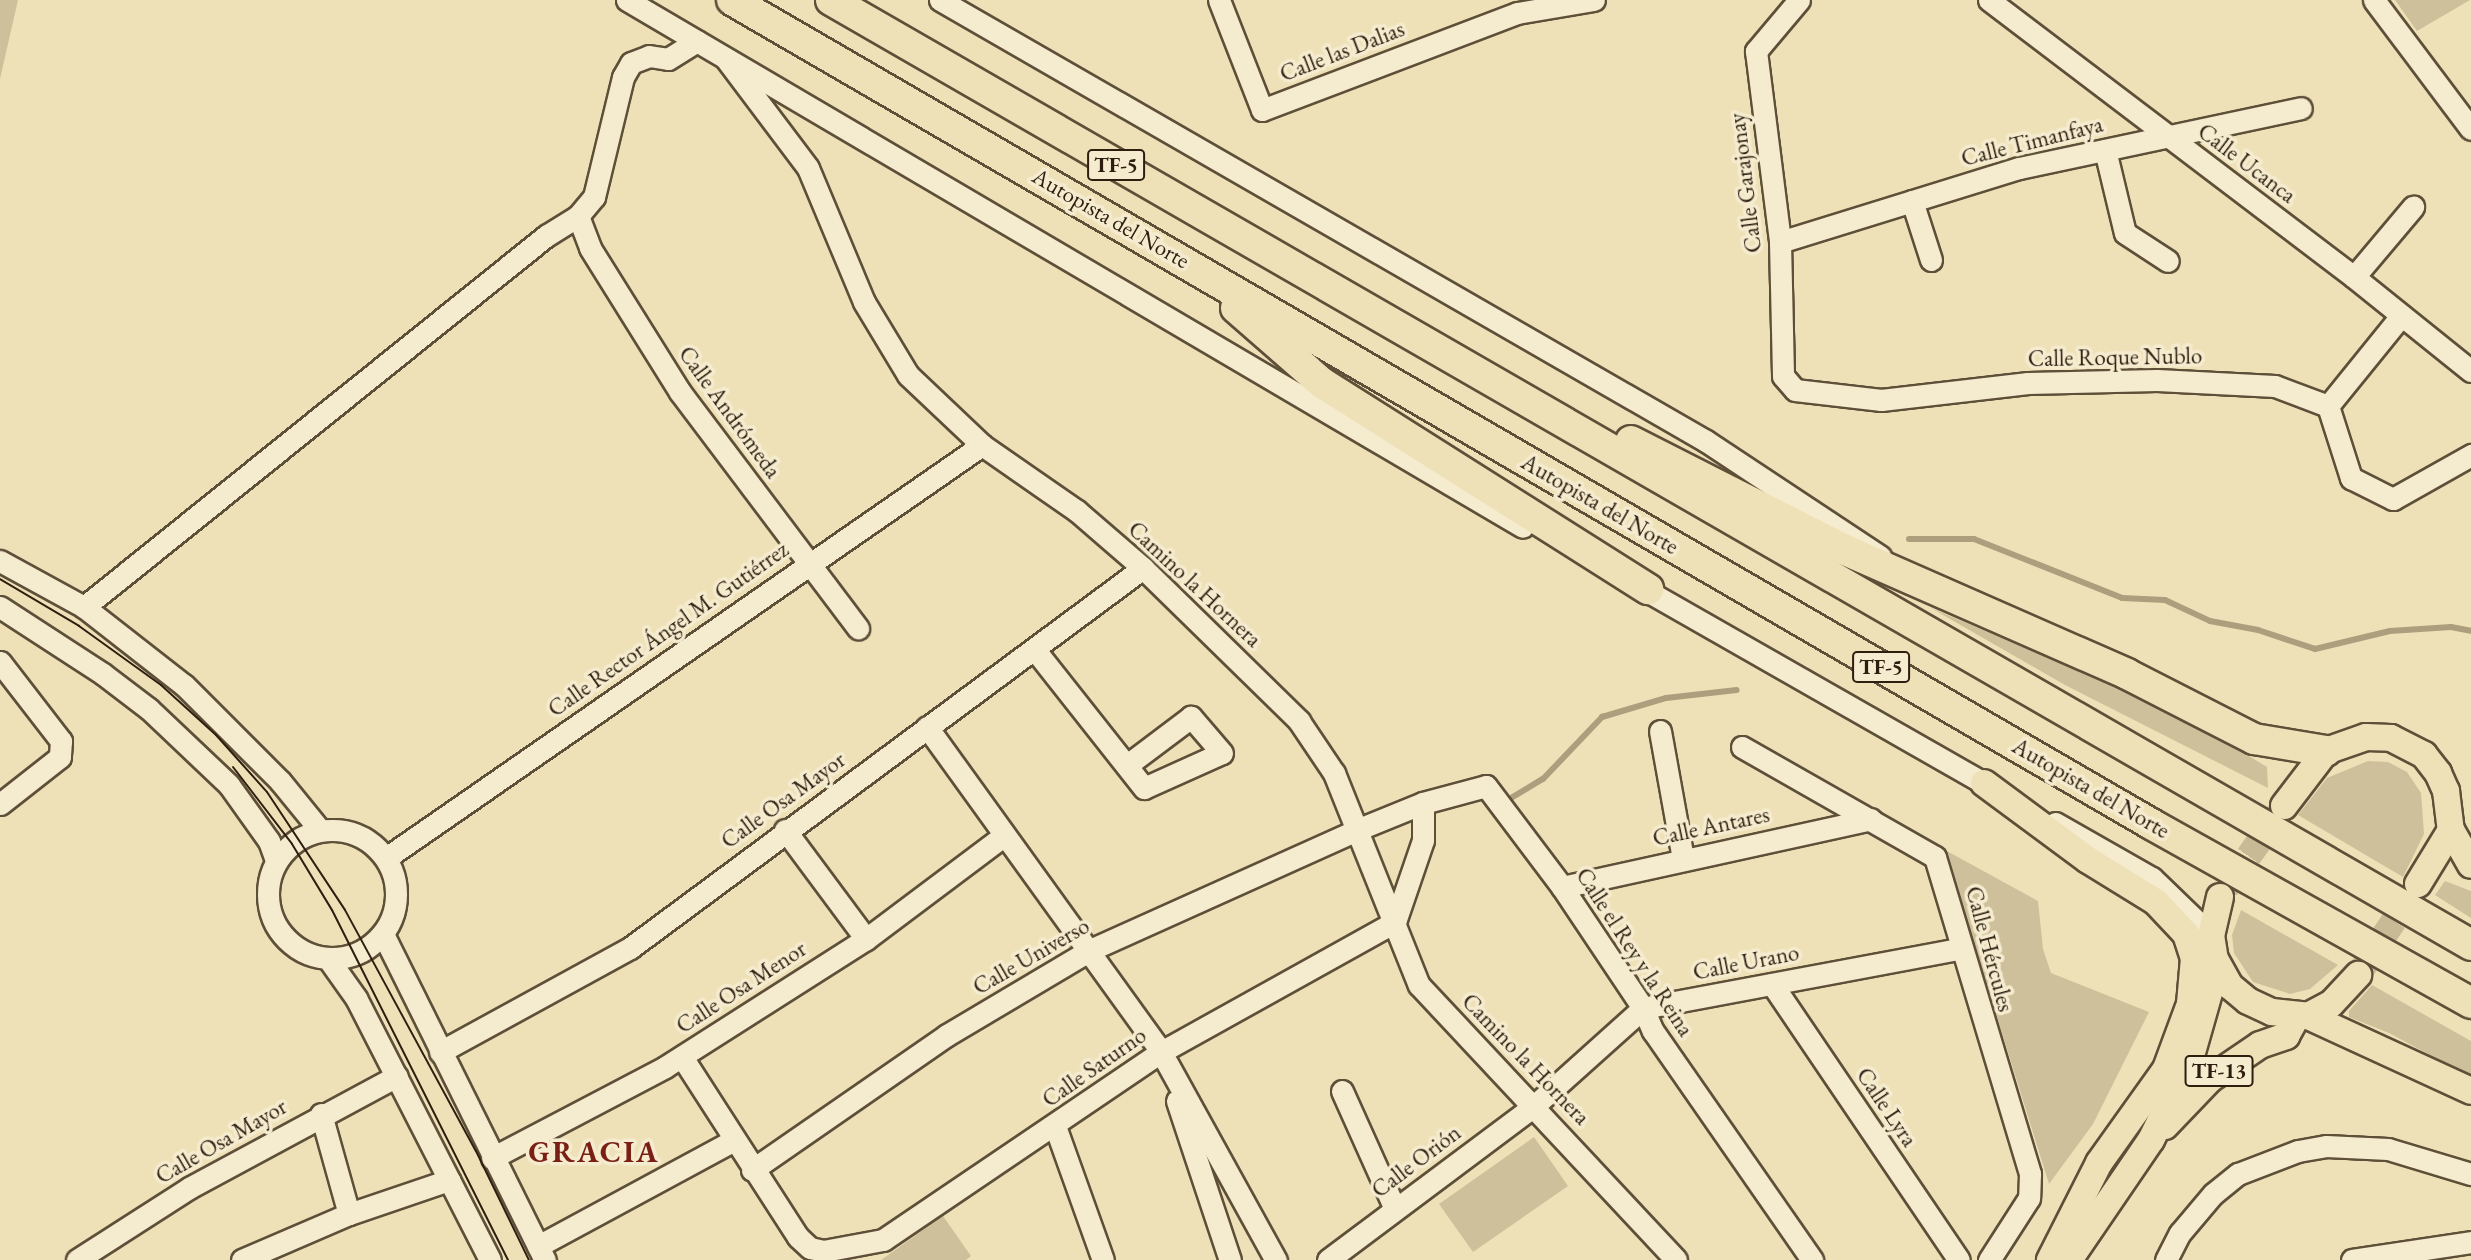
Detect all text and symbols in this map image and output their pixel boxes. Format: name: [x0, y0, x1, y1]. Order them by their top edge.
street label: Calle las Dalias: [1276, 15, 1408, 87]
street label: Calle Timanfaya: [1958, 110, 2106, 172]
street label: Calle Garajonay: [1723, 112, 1767, 254]
street label: Calle Ucanca: [2193, 117, 2301, 209]
road number: TF-5: [1086, 148, 1146, 182]
street label: Autopista del Norte: [1028, 162, 1194, 274]
street label: Calle Andrómeda: [673, 341, 787, 483]
street label: Calle Roque Nublo: [2028, 342, 2202, 372]
street label: Autopista del Norte: [1517, 448, 1683, 560]
street label: Camino la Hornera: [1123, 515, 1267, 653]
street label: Calle Rector Ángel M. Gutiérrez: [543, 535, 793, 723]
road number: TF-5: [1851, 650, 1911, 684]
street label: Autopista del Norte: [2008, 732, 2174, 844]
street label: Calle Osa Mayor: [716, 746, 850, 854]
street label: Calle Antares: [1650, 800, 1772, 852]
street label: Calle el Rey y la Reina: [1570, 862, 1700, 1042]
street label: Calle Hércules: [1960, 883, 2020, 1015]
street label: Calle Universo: [968, 912, 1094, 1000]
street label: Calle Osa Menor: [671, 935, 811, 1039]
street label: Calle Urano: [1691, 938, 1801, 986]
street label: Camino la Hornera: [1456, 988, 1596, 1130]
street label: Calle Saturno: [1037, 1021, 1151, 1113]
road number: TF-13: [2184, 1054, 2254, 1088]
street label: Calle Lyra: [1851, 1062, 1923, 1152]
street label: Calle Osa Mayor: [151, 1092, 291, 1190]
street label: Calle Orión: [1366, 1119, 1466, 1203]
district label: GRACIA: [529, 1134, 659, 1170]

